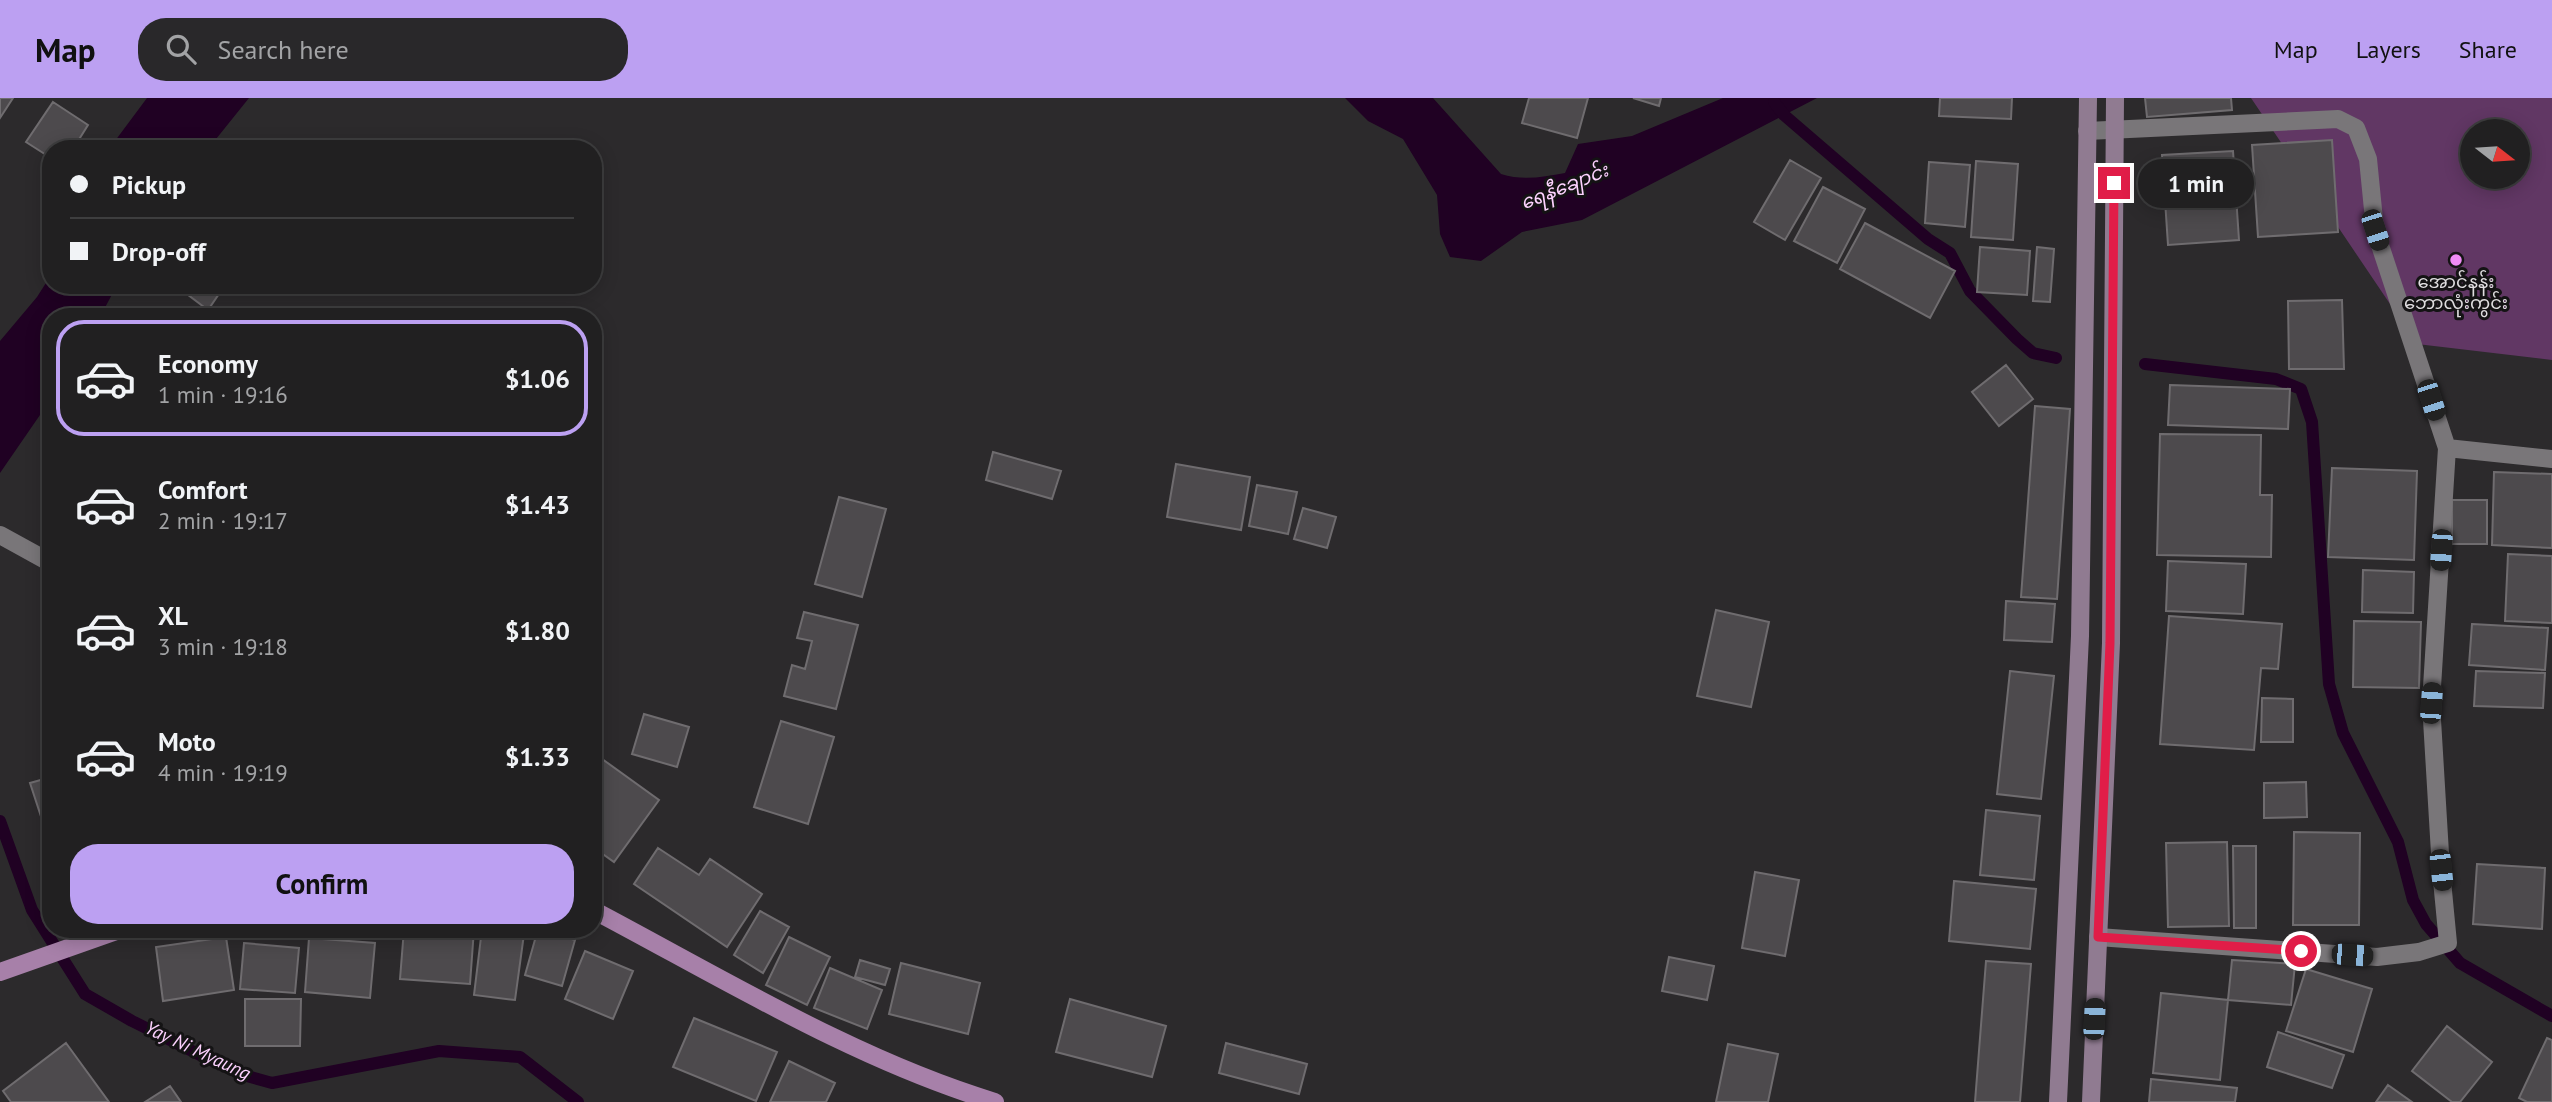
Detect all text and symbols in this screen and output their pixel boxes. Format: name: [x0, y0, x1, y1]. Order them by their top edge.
search box: [138, 18, 628, 81]
text: Map: [35, 28, 96, 71]
icon: search: [162, 30, 200, 68]
text: Search here: [218, 33, 349, 66]
text: Map: [2274, 34, 2318, 65]
text: Layers: [2356, 34, 2421, 65]
text: Share: [2459, 34, 2517, 65]
north arrow: [2460, 119, 2530, 189]
map controls: [2460, 119, 2530, 189]
water label: ရေနီချောင်း: [1516, 156, 1614, 218]
callout: 1 min: [2138, 158, 2254, 208]
route end: [2098, 167, 2130, 199]
text: Pickup: [112, 168, 186, 201]
text: 1 min: [2168, 169, 2224, 198]
car: [2359, 207, 2392, 253]
text: Drop-off: [112, 235, 206, 268]
marker: အောင်နန်း ဘောလုံးကွင်း: [2448, 252, 2464, 268]
place label: အောင်နန်း ဘောလုံးကွင်း: [2404, 269, 2508, 318]
icon: car: [74, 347, 137, 410]
text: Economy: [158, 347, 258, 380]
text: $1.06: [505, 362, 570, 395]
car: [2415, 377, 2448, 423]
text: 1 min · 19:16: [158, 380, 288, 409]
icon: car: [74, 473, 137, 536]
text: Comfort: [158, 473, 248, 506]
text: $1.43: [505, 488, 570, 521]
text: 2 min · 19:17: [158, 506, 288, 535]
car: [2430, 528, 2453, 572]
icon: car: [74, 599, 137, 662]
text: XL: [158, 599, 188, 632]
text: $1.80: [505, 614, 570, 647]
text: 3 min · 19:18: [158, 632, 288, 661]
car: [2420, 681, 2443, 725]
icon: car: [74, 725, 137, 788]
text: Moto: [158, 725, 216, 758]
text: $1.33: [505, 740, 570, 773]
text: 4 min · 19:19: [158, 758, 288, 787]
button: Confirm: [70, 844, 574, 924]
car: [2429, 848, 2454, 892]
route start: [2285, 935, 2317, 967]
car: [2331, 943, 2374, 967]
car: [2083, 997, 2106, 1041]
water label: Yay Ni Myaung: [141, 1015, 255, 1085]

